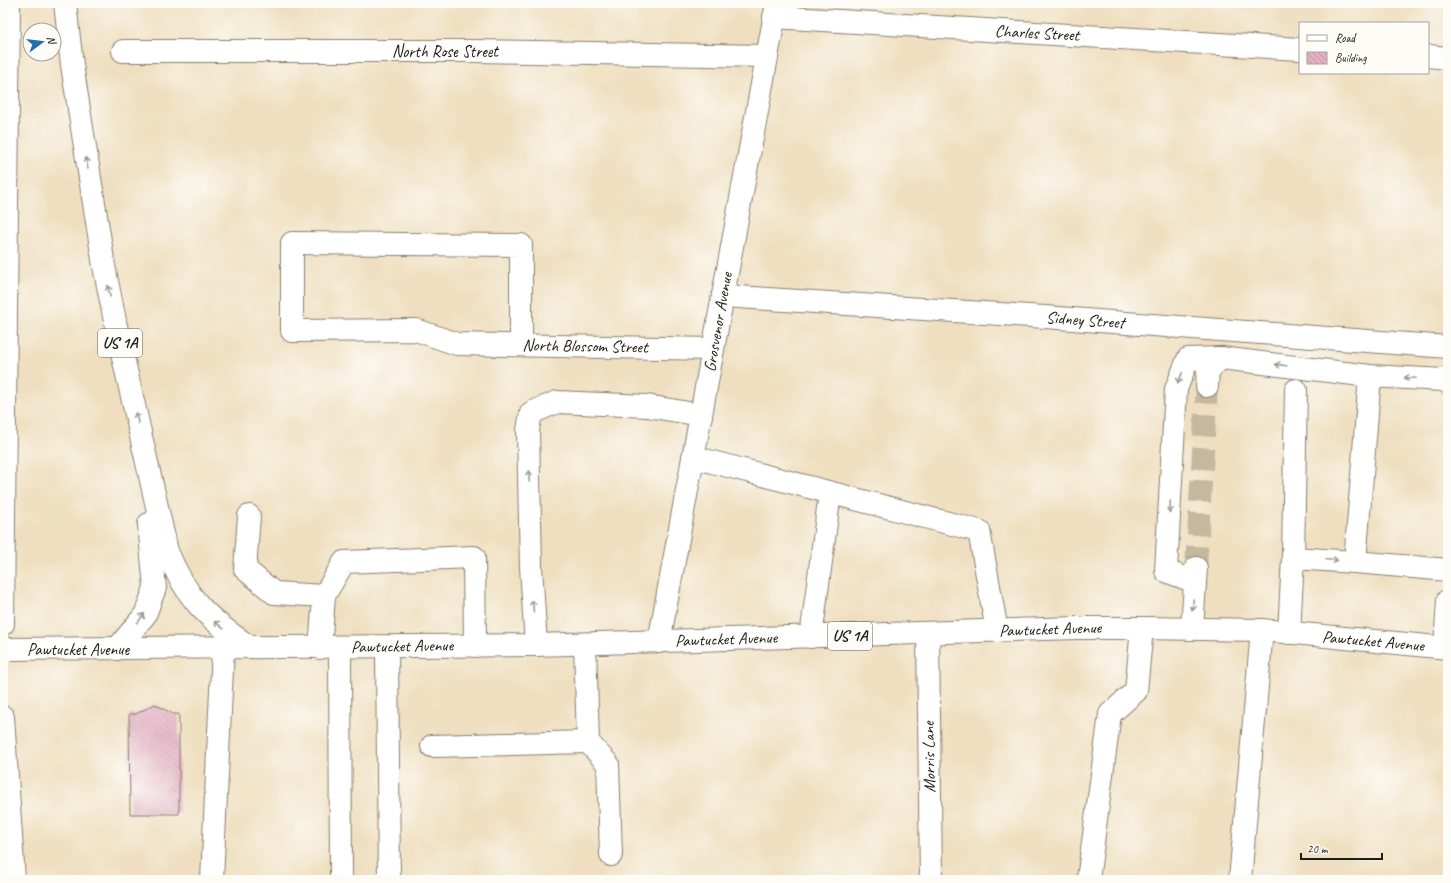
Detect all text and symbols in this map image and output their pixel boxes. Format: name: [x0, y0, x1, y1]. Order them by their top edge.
street label: Charles Street: [994, 20, 1082, 46]
north arrow: [22, 22, 62, 62]
legend: [1299, 22, 1429, 74]
text: Road: [1335, 30, 1357, 46]
text: N: [44, 34, 60, 47]
street label: North Rose Street: [392, 41, 500, 62]
text: Building: [1335, 50, 1367, 66]
one-way arrow: [83, 157, 91, 170]
street label: Grosvenor Avenue: [699, 269, 737, 373]
one-way arrow: [104, 285, 112, 298]
street label: Sidney Street: [1045, 307, 1127, 333]
road number: US 1A: [98, 329, 142, 357]
street label: North Blossom Street: [522, 334, 650, 358]
one-way arrow: [1275, 361, 1288, 369]
one-way arrow: [1176, 371, 1184, 383]
one-way arrow: [1404, 374, 1417, 382]
one-way arrow: [132, 412, 140, 425]
one-way arrow: [525, 470, 532, 483]
one-way arrow: [1166, 500, 1173, 513]
one-way arrow: [1325, 557, 1338, 564]
one-way arrow: [1190, 598, 1197, 611]
one-way arrow: [530, 600, 537, 613]
one-way arrow: [137, 613, 145, 624]
street label: Pawtucket Avenue: [999, 617, 1103, 641]
one-way arrow: [213, 621, 224, 629]
road number: US 1A: [828, 622, 872, 650]
street label: Pawtucket Avenue: [1321, 626, 1426, 656]
street label: Pawtucket Avenue: [675, 627, 779, 651]
street label: Pawtucket Avenue: [351, 635, 455, 657]
street label: Pawtucket Avenue: [27, 639, 131, 660]
street label: Morris Lane: [918, 720, 940, 793]
scale bar: [1301, 835, 1382, 861]
text: 20 m: [1307, 841, 1329, 857]

